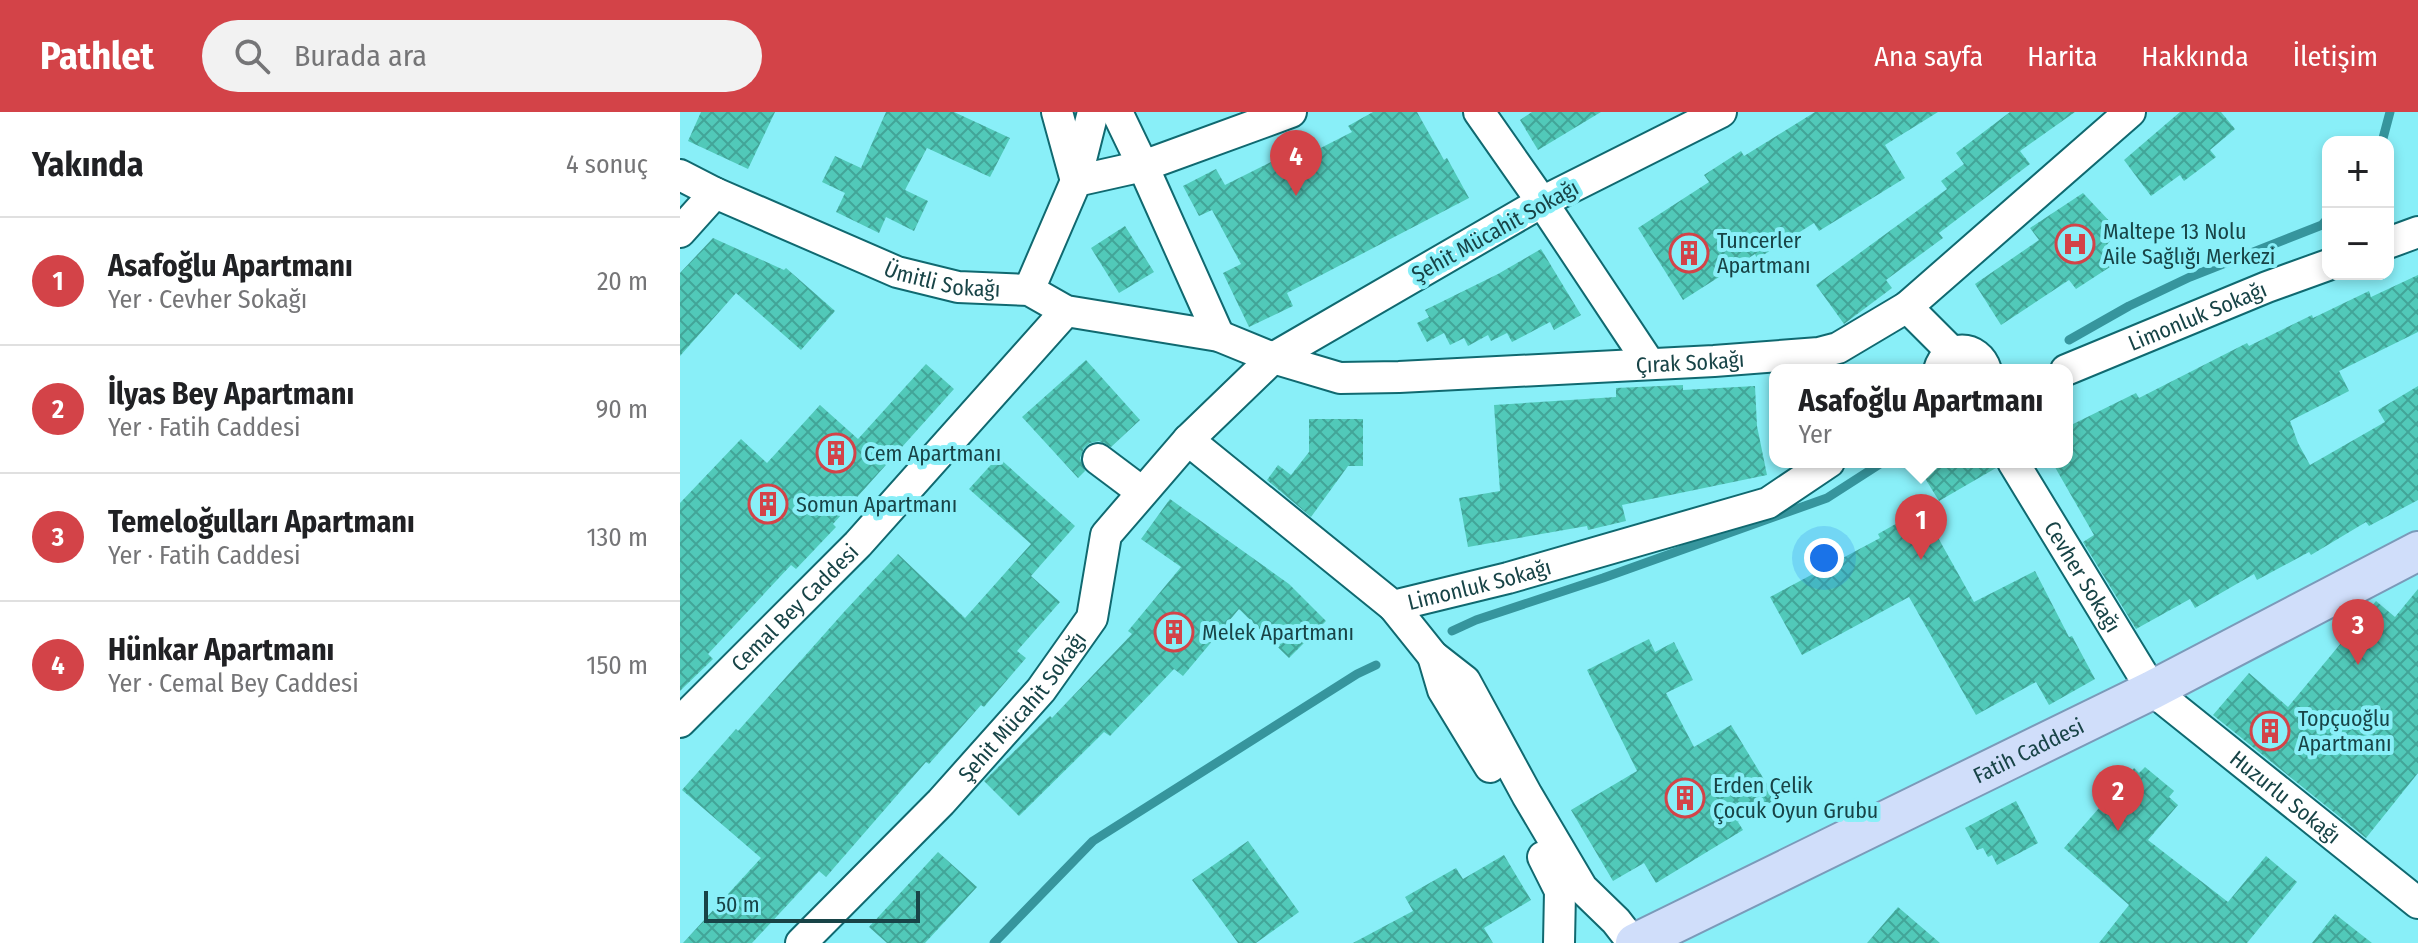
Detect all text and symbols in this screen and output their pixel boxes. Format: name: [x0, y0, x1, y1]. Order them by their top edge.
search box: [202, 20, 762, 92]
text: Pathlet: [40, 33, 154, 79]
icon: search: [230, 34, 274, 78]
text: Burada ara: [294, 38, 427, 74]
text: Ana sayfa: [1874, 40, 1983, 73]
text: Harita: [2027, 40, 2097, 73]
text: Hakkında: [2141, 40, 2249, 73]
text: İletişim: [2293, 40, 2378, 73]
pin: 4: [1270, 130, 1322, 196]
map controls: [2322, 136, 2394, 280]
button: +: [2322, 136, 2394, 208]
text: Yakında: [32, 144, 144, 185]
text: 4 sonuç: [566, 149, 648, 180]
street label: Şehit Mücahit Sokağı: [1407, 174, 1583, 288]
button: −: [2322, 208, 2394, 280]
place label: Maltepe 13 Nolu Aile Sağlığı Merkezi: [2103, 218, 2275, 270]
hospital icon: Maltepe 13 Nolu Aile Sağlığı Merkezi: [2054, 223, 2096, 265]
place label: Tuncerler Apartmanı: [1717, 227, 1811, 279]
building icon: Tuncerler Apartmanı: [1668, 232, 1710, 274]
text: Asafoğlu Apartmanı: [108, 248, 353, 284]
street label: Ümitli Sokağı: [880, 255, 1001, 302]
text: 1: [53, 266, 64, 297]
text: 20 m: [597, 266, 648, 297]
street label: Limonluk Sokağı: [2124, 275, 2270, 356]
text: Yer · Cevher Sokağı: [108, 284, 307, 315]
street label: Çırak Sokağı: [1635, 345, 1745, 379]
popup: [1769, 364, 2073, 468]
text: İlyas Bey Apartmanı: [108, 376, 354, 412]
text: Asafoğlu Apartmanı: [1799, 383, 2043, 419]
text: 2: [52, 394, 64, 425]
text: 90 m: [596, 394, 648, 425]
text: Yer · Fatih Caddesi: [108, 412, 301, 443]
text: Yer: [1799, 419, 1832, 450]
building icon: Cem Apartmanı: [815, 432, 857, 474]
place label: Cem Apartmanı: [864, 440, 1001, 467]
building icon: Somun Apartmanı: [747, 483, 789, 525]
place label: Somun Apartmanı: [796, 491, 957, 518]
pin: 1: [1895, 494, 1947, 560]
text: Temeloğulları Apartmanı: [108, 504, 415, 540]
street label: Cevher Sokağı: [2039, 516, 2127, 637]
text: 3: [52, 522, 64, 553]
text: 130 m: [586, 522, 648, 553]
street label: Cemal Bey Caddesi: [725, 538, 864, 677]
your location: [1804, 538, 1844, 578]
text: Yer · Fatih Caddesi: [108, 540, 301, 571]
street label: Limonluk Sokağı: [1405, 553, 1554, 616]
pin: 3: [2332, 599, 2384, 665]
building icon: Melek Apartmanı: [1153, 611, 1195, 653]
place label: Melek Apartmanı: [1202, 619, 1354, 646]
street label: Şehit Mücahit Sokağı: [952, 626, 1092, 787]
text: Hünkar Apartmanı: [108, 632, 334, 668]
text: 4: [51, 650, 65, 681]
text: 150 m: [586, 650, 648, 681]
text: Yer · Cemal Bey Caddesi: [108, 668, 359, 699]
place label: Topçuoğlu Apartmanı: [2298, 705, 2392, 757]
building icon: Topçuoğlu Apartmanı: [2249, 710, 2291, 752]
street label: Fatih Caddesi: [1969, 712, 2088, 789]
street label: Huzurlu Sokağı: [2225, 744, 2346, 849]
pin: 2: [2092, 765, 2144, 831]
place label: Erden Çelik Çocuk Oyun Grubu: [1713, 772, 1878, 825]
building icon: Erden Çelik Çocuk Oyun Grubu: [1664, 777, 1706, 819]
scale bar: [704, 887, 920, 923]
text: 50 m: [716, 891, 760, 918]

